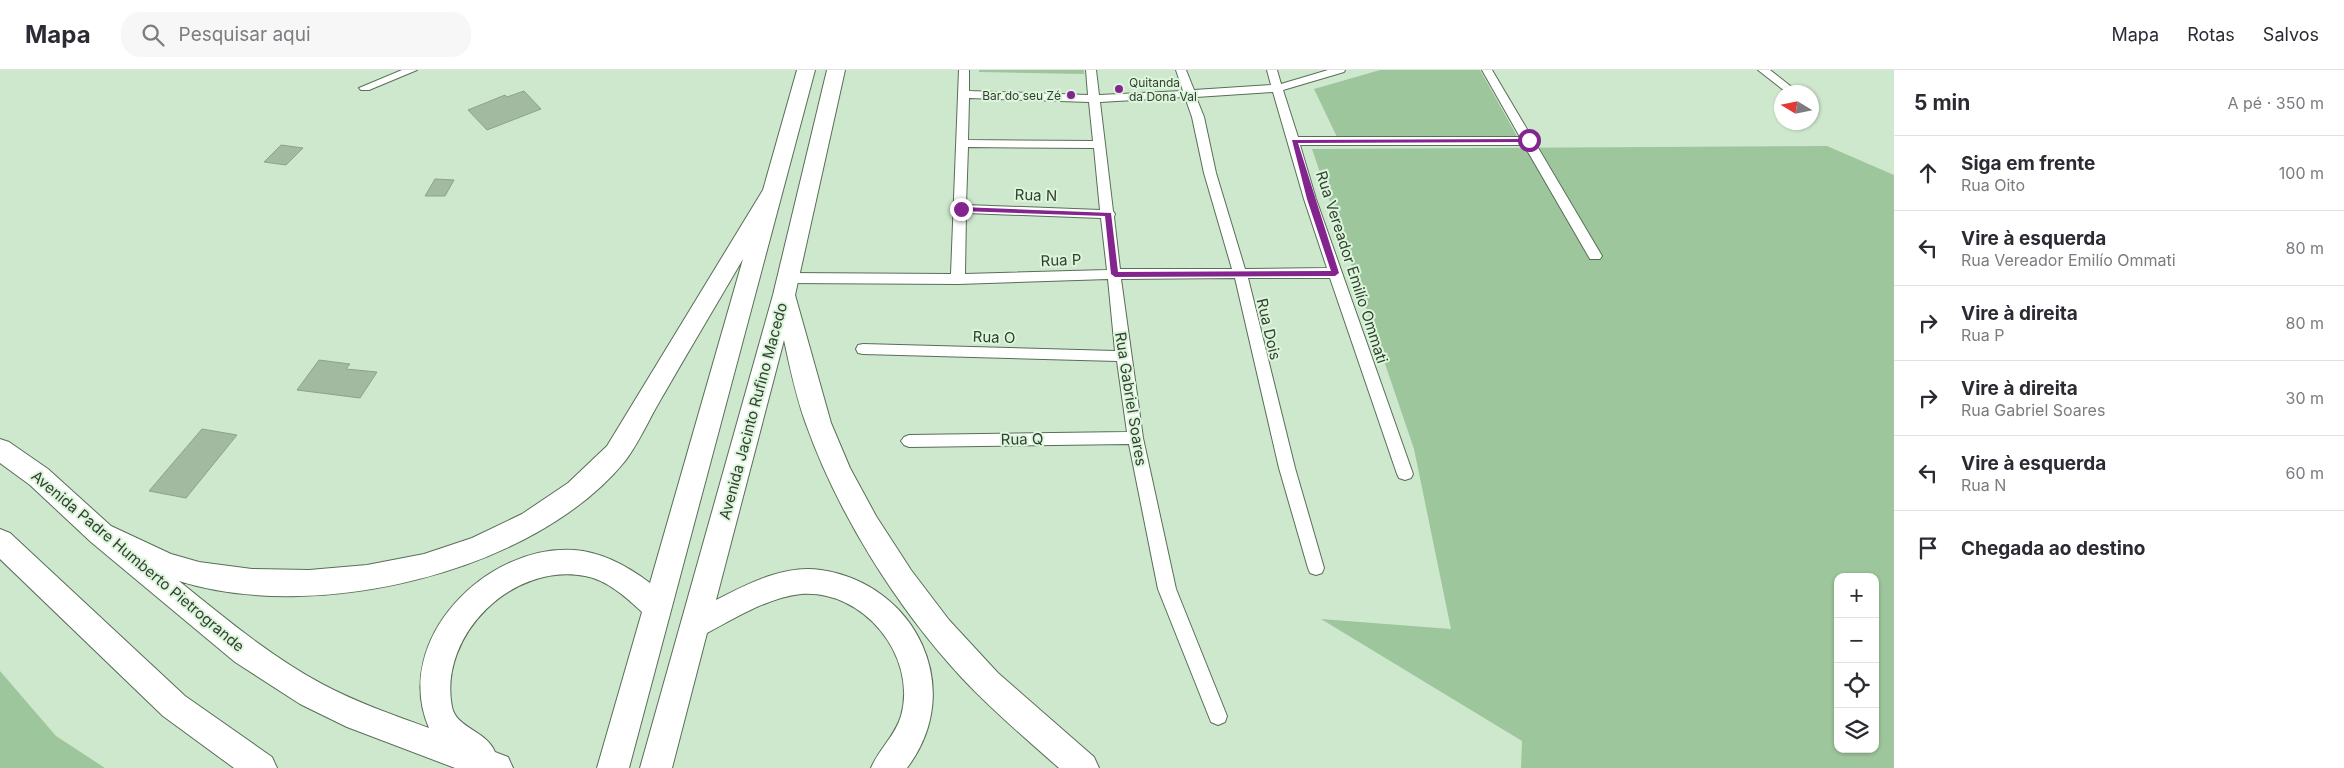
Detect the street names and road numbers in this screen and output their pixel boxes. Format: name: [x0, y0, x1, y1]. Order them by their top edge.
street label: Rua Vereador Emilío Ommati: [1312, 168, 1392, 366]
street label: Rua N: [1014, 185, 1058, 205]
street label: Rua P: [1040, 250, 1082, 270]
street label: Rua Dois: [1253, 296, 1285, 362]
street label: Avenida Jacinto Rufino Macedo: [715, 300, 791, 522]
street label: Rua O: [972, 327, 1016, 347]
street label: Rua Gabriel Soares: [1111, 331, 1151, 467]
street label: Rua Q: [1001, 429, 1043, 449]
street label: Avenida Padre Humberto Pietrogrande: [28, 466, 248, 656]

